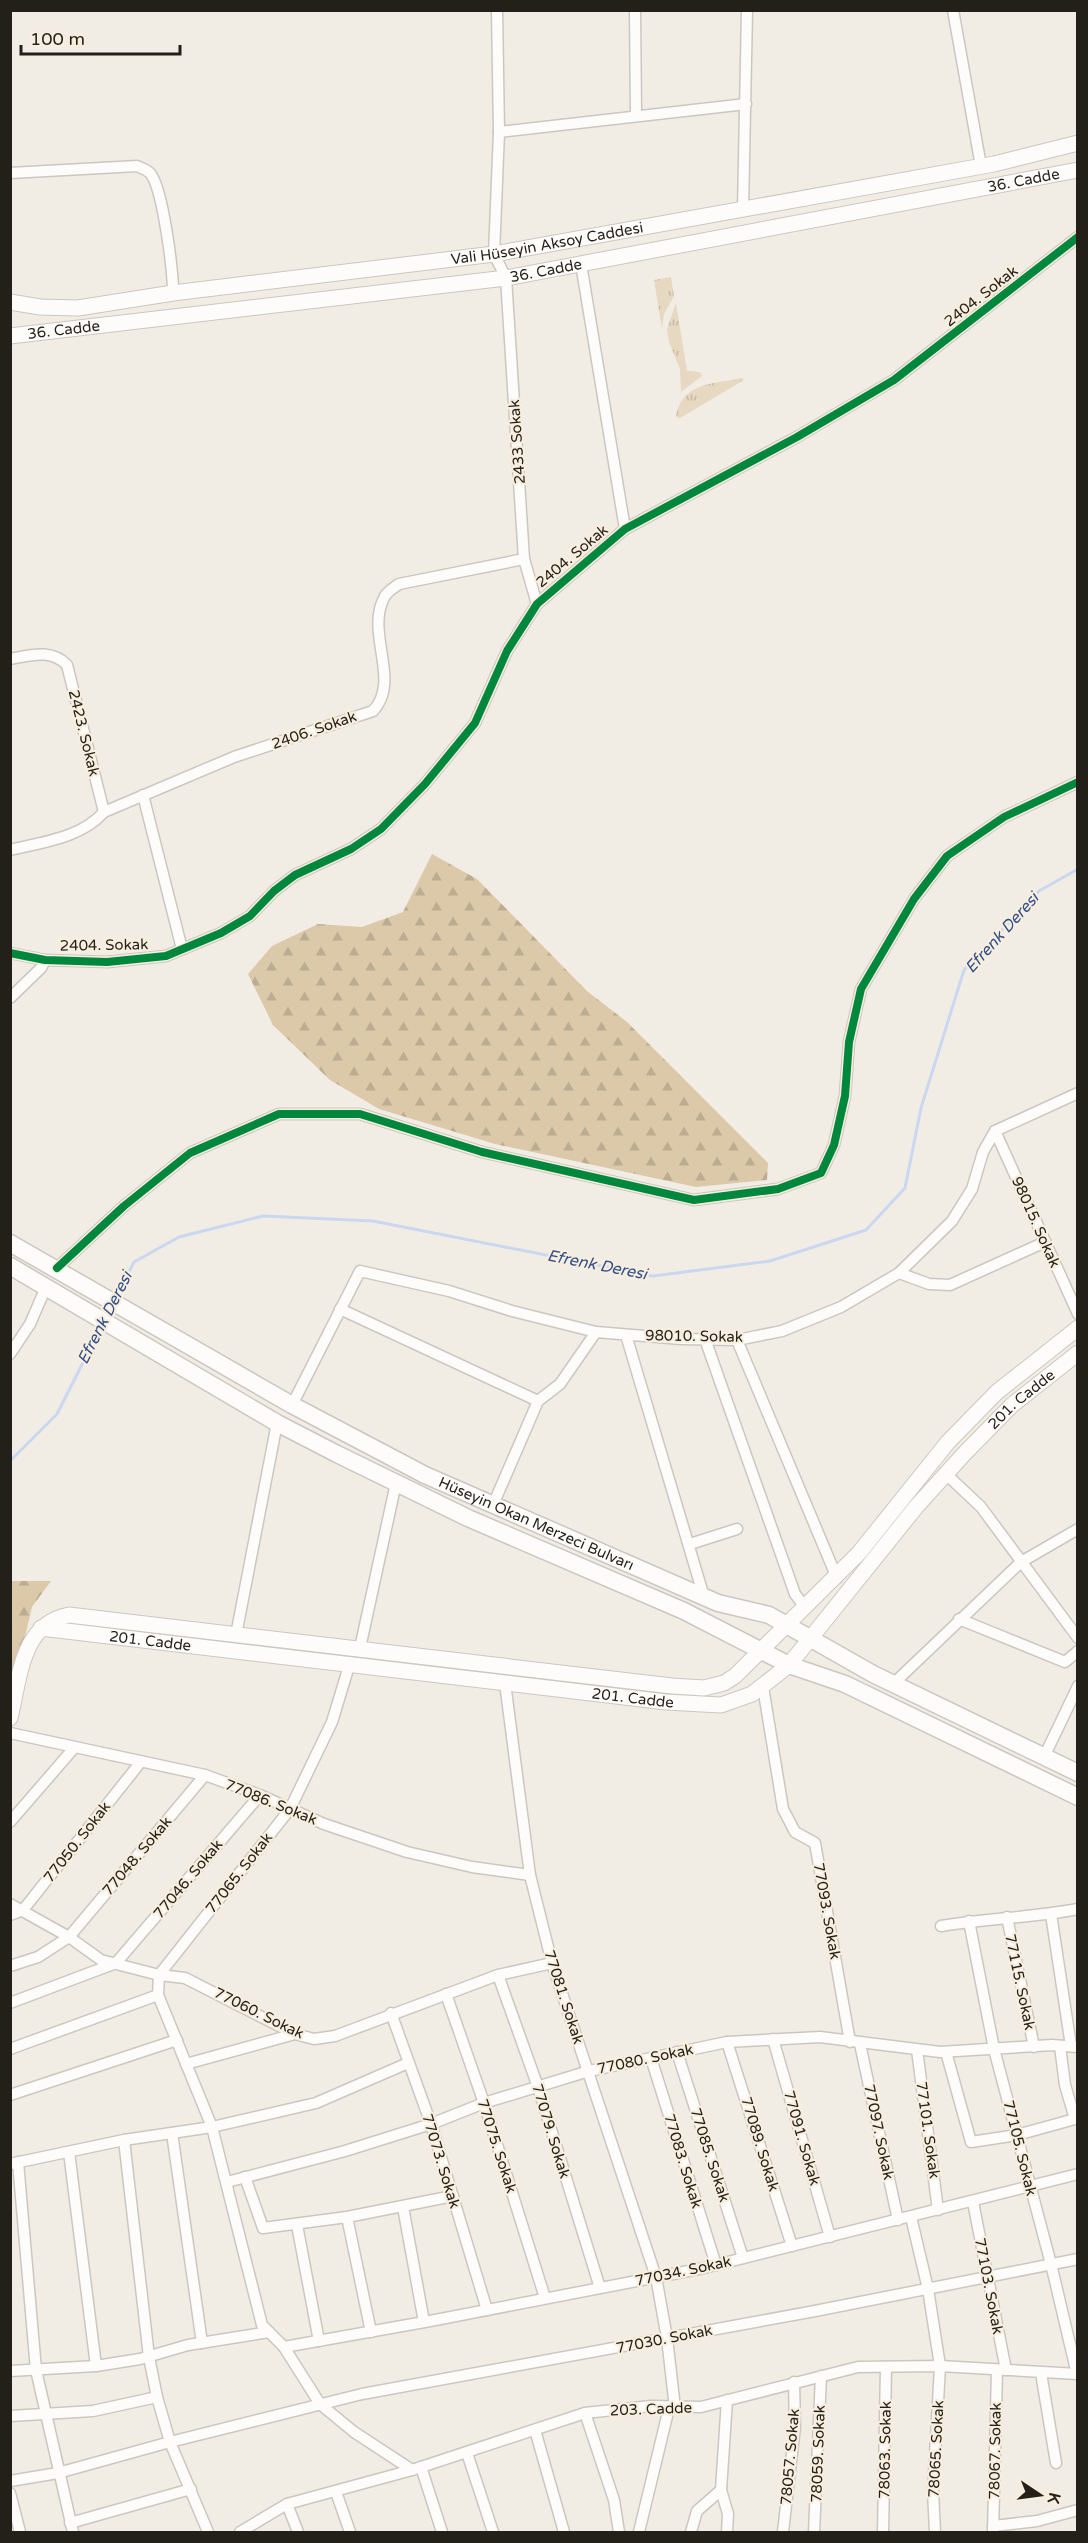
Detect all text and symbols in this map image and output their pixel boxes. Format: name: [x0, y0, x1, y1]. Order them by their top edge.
scale bar: [21, 18, 180, 56]
text: 100 m: [30, 28, 85, 50]
street label: 36. Cadde: [986, 165, 1061, 196]
street label: Vali Hüseyin Aksoy Caddesi: [450, 218, 645, 268]
street label: 36. Cadde: [508, 255, 583, 286]
street label: 2404. Sokak: [941, 262, 1021, 330]
street label: 36. Cadde: [26, 317, 101, 343]
street label: 2433 Sokak: [505, 399, 529, 485]
street label: 2404. Sokak: [532, 521, 612, 591]
street label: 2423. Sokak: [65, 688, 103, 778]
street label: 2406. Sokak: [269, 707, 359, 753]
water label: Efrenk Deresi: [961, 887, 1045, 977]
street label: 2404. Sokak: [60, 935, 148, 955]
street label: 98015. Sokak: [1008, 1174, 1064, 1270]
water label: Efrenk Deresi: [545, 1246, 650, 1285]
water label: Efrenk Deresi: [73, 1267, 138, 1368]
street label: 98010. Sokak: [645, 1326, 743, 1346]
street label: 201. Cadde: [984, 1366, 1058, 1433]
street label: Hüseyin Okan Merzeci Bulvarı: [436, 1473, 637, 1574]
street label: 201. Cadde: [108, 1627, 192, 1655]
street label: 201. Cadde: [591, 1684, 674, 1711]
street label: 77086. Sokak: [222, 1775, 320, 1829]
street label: 77050. Sokak: [40, 1798, 114, 1886]
street label: 77048. Sokak: [99, 1813, 175, 1899]
street label: 77065. Sokak: [202, 1829, 276, 1917]
street label: 77046. Sokak: [150, 1836, 226, 1922]
street label: 77093. Sokak: [810, 1861, 844, 1961]
street label: 77115. Sokak: [1001, 1932, 1039, 2032]
street label: 77081. Sokak: [540, 1948, 588, 2046]
street label: 77060. Sokak: [211, 1983, 307, 2043]
street label: 77080. Sokak: [595, 2040, 695, 2078]
street label: 77101. Sokak: [912, 2080, 944, 2180]
street label: 77079. Sokak: [528, 2082, 574, 2180]
street label: 77097. Sokak: [860, 2083, 898, 2181]
street label: 77091. Sokak: [780, 2088, 824, 2188]
street label: 77089. Sokak: [737, 2095, 783, 2193]
street label: 77075. Sokak: [473, 2097, 521, 2195]
street label: 77105. Sokak: [999, 2098, 1041, 2198]
street label: 77085. Sokak: [686, 2106, 734, 2204]
street label: 77073. Sokak: [418, 2112, 464, 2210]
street label: 77083. Sokak: [660, 2112, 706, 2210]
street label: 77103. Sokak: [971, 2236, 1007, 2336]
street label: 77034. Sokak: [633, 2252, 733, 2290]
street label: 77030. Sokak: [614, 2321, 714, 2357]
street label: 203. Cadde: [610, 2399, 692, 2419]
street label: 78065. Sokak: [924, 2400, 948, 2498]
street label: 78063. Sokak: [875, 2401, 895, 2499]
street label: 78067. Sokak: [985, 2402, 1005, 2500]
street label: 78059. Sokak: [807, 2405, 829, 2503]
street label: 78057. Sokak: [777, 2408, 803, 2506]
north arrow: [1010, 2465, 1070, 2525]
text: K: [1043, 2491, 1065, 2506]

